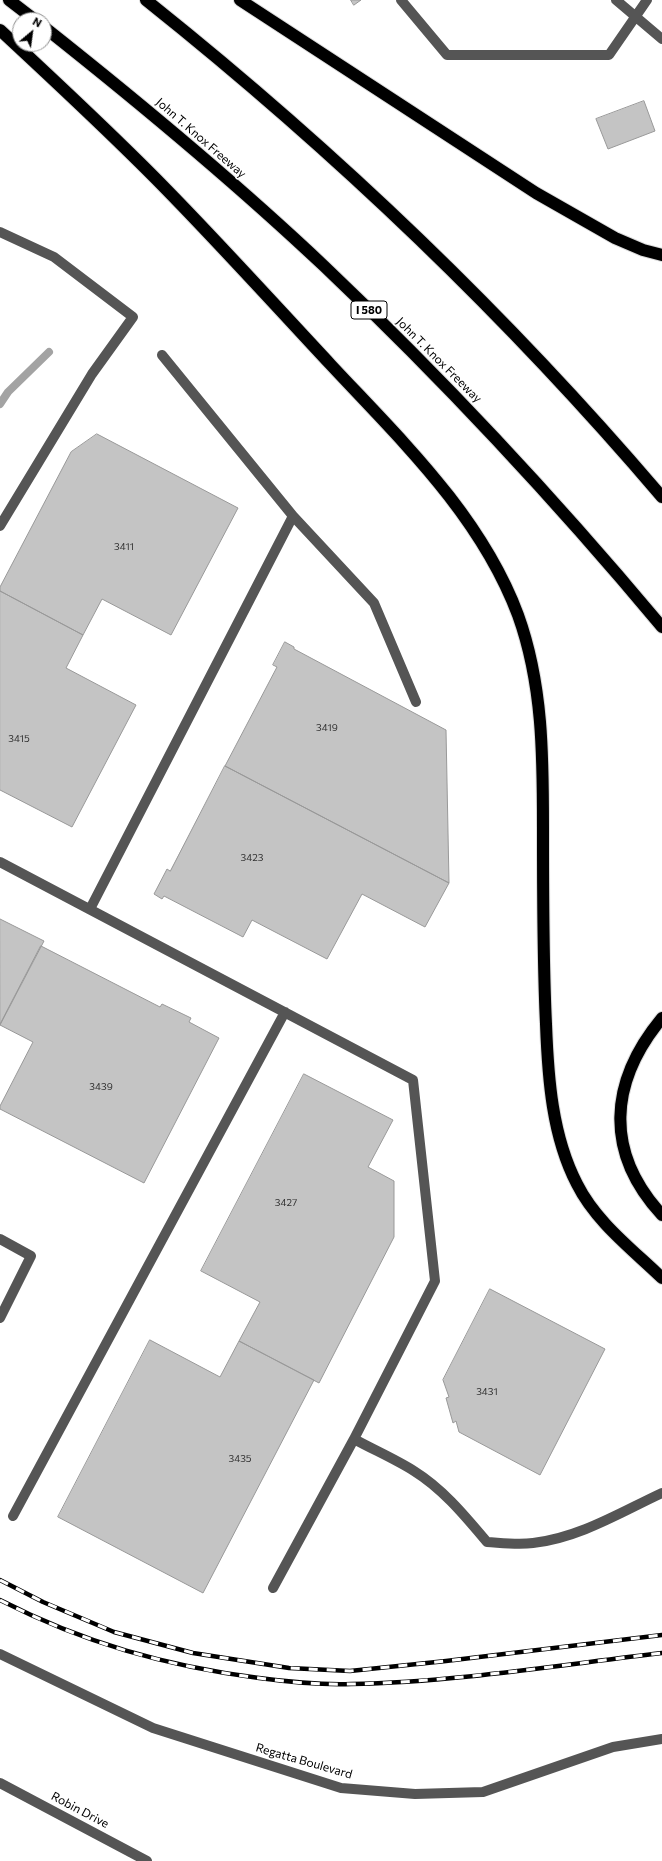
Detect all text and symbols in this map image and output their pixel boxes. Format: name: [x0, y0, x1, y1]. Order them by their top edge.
north arrow: [12, 12, 52, 52]
text: N: [31, 14, 44, 30]
street label: John T. Knox Freeway: [153, 95, 249, 181]
road number: I 580: [351, 301, 387, 319]
street label: John T. Knox Freeway: [393, 314, 485, 406]
house number: 3411: [114, 541, 134, 553]
house number: 3419: [316, 722, 338, 734]
house number: 3415: [8, 733, 30, 745]
house number: 3423: [241, 852, 263, 864]
house number: 3439: [89, 1081, 113, 1093]
house number: 3427: [275, 1197, 297, 1209]
house number: 3431: [476, 1386, 498, 1398]
house number: 3435: [228, 1453, 252, 1465]
street label: Regatta Boulevard: [254, 1740, 354, 1782]
street label: Robin Drive: [49, 1789, 111, 1831]

